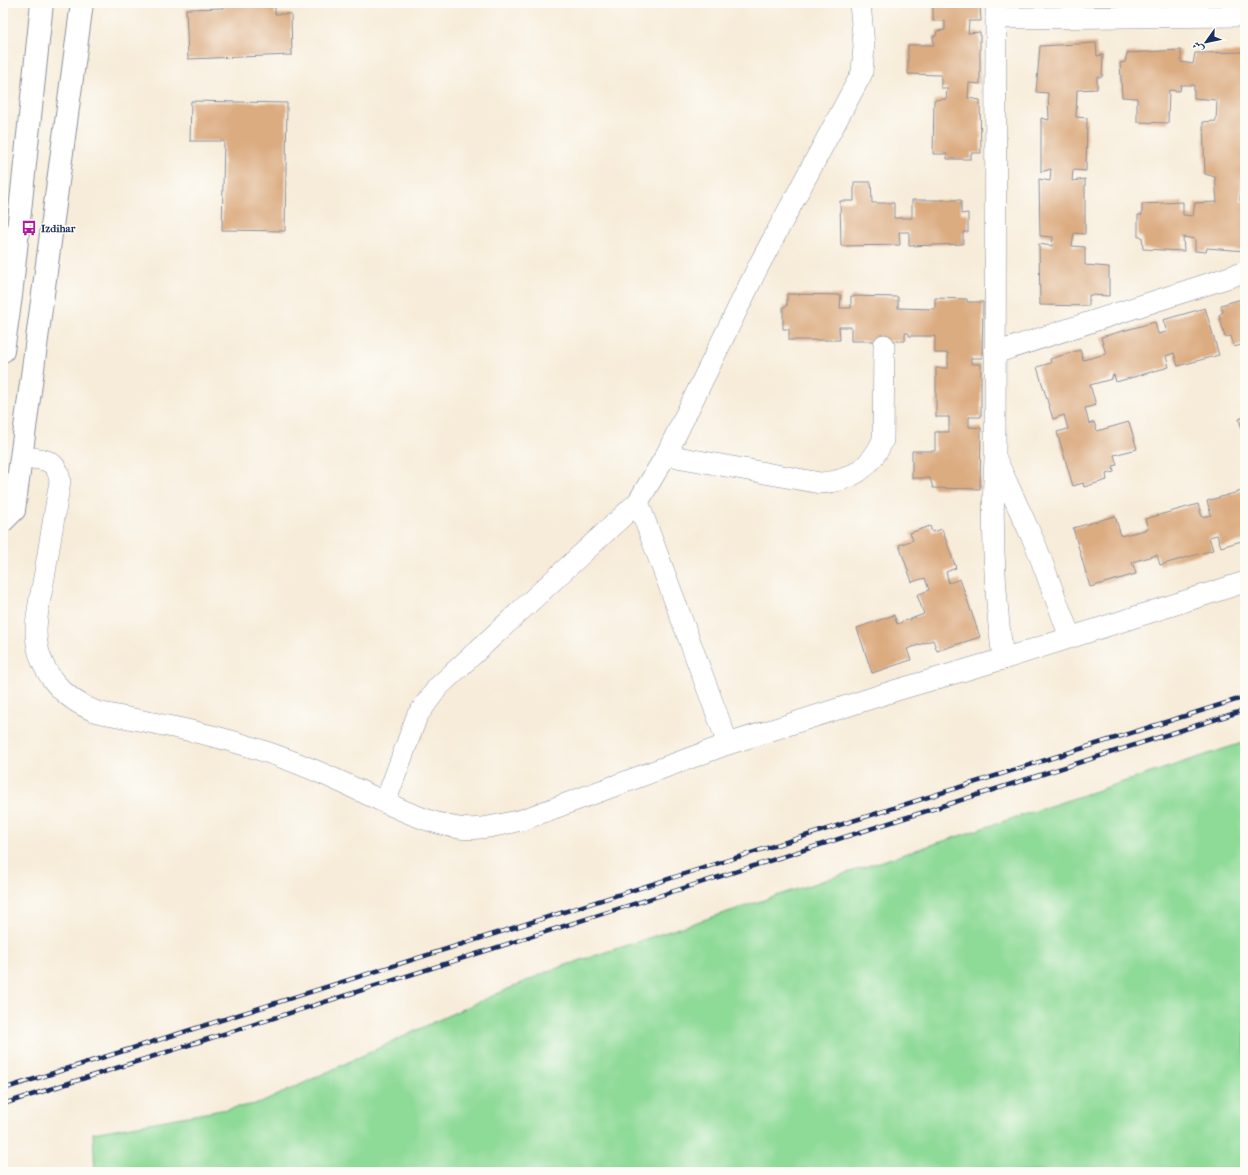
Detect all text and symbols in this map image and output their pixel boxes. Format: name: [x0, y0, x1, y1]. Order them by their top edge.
north arrow: [1186, 22, 1226, 62]
text: ش: [1190, 39, 1206, 55]
bus stop icon: Izdihar: [20, 219, 38, 237]
place label: Izdihar: [41, 222, 76, 235]

